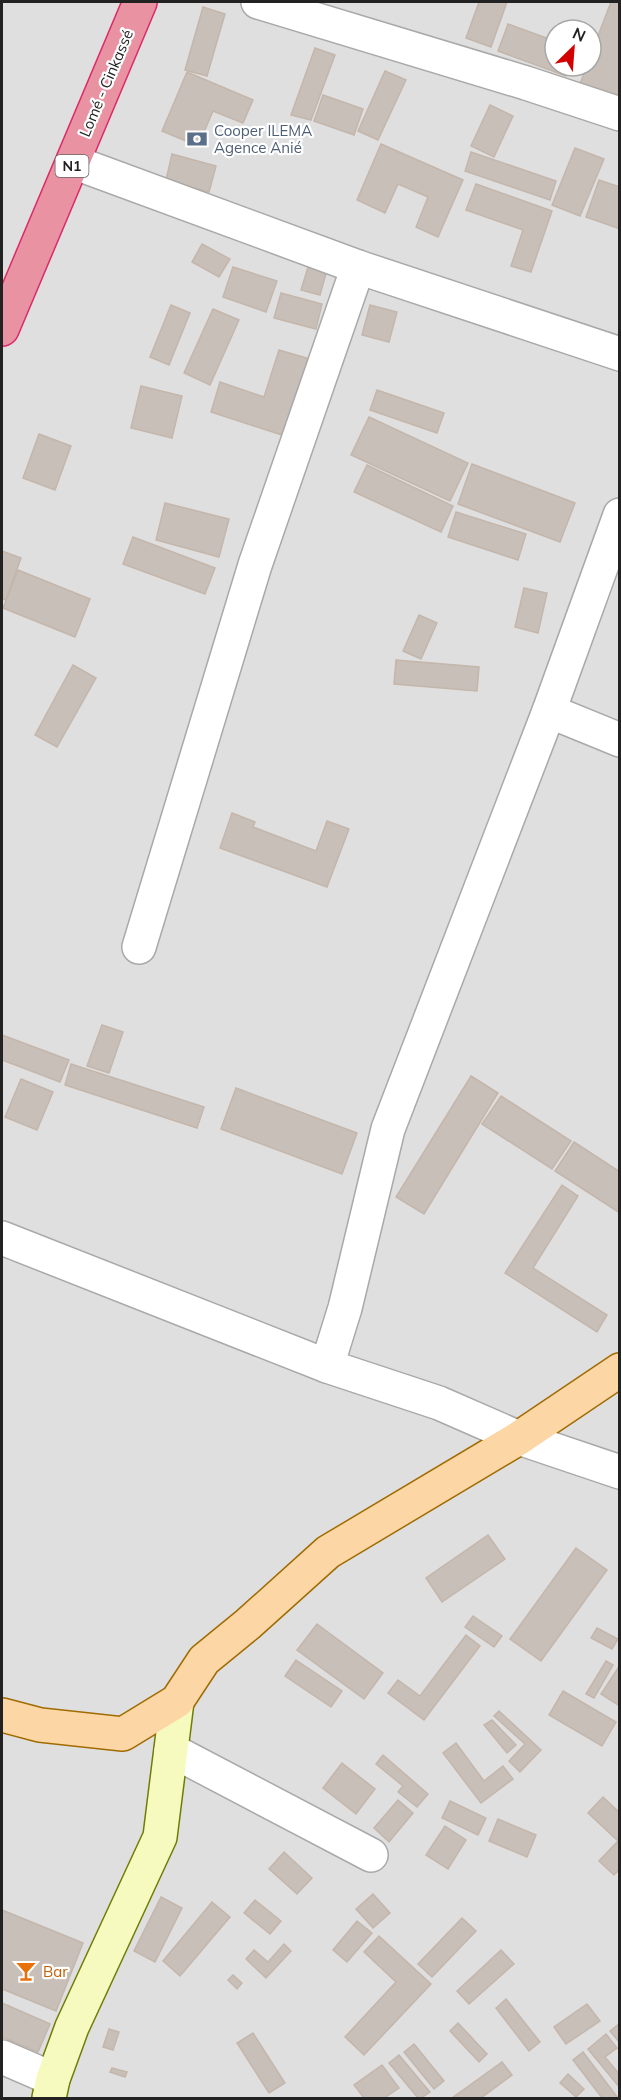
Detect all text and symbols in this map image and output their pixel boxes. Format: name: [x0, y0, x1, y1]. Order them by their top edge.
north arrow: [543, 18, 603, 78]
text: N: [570, 23, 589, 46]
street label: Lomé - Cinkassé: [75, 27, 137, 139]
place label: Cooper ILEMA Agence Anié: [214, 121, 312, 157]
bank icon: Cooper ILEMA Agence Anié: [185, 127, 209, 151]
road number: N1: [56, 155, 88, 177]
bar icon: Bar: [14, 1959, 38, 1983]
place label: Bar: [43, 1962, 68, 1981]

